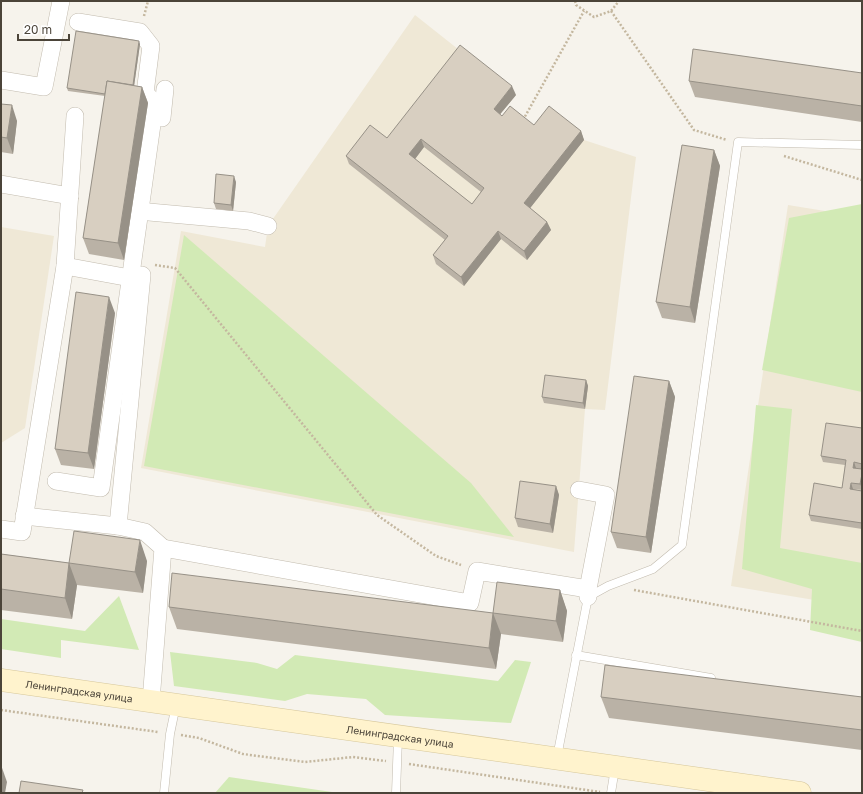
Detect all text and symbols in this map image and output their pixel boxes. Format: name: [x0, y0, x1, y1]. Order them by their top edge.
scale bar: [18, 16, 69, 42]
text: 20 m: [24, 22, 52, 37]
street label: Ленинградская улица: [25, 678, 134, 705]
street label: Ленинградская улица: [346, 723, 454, 750]

